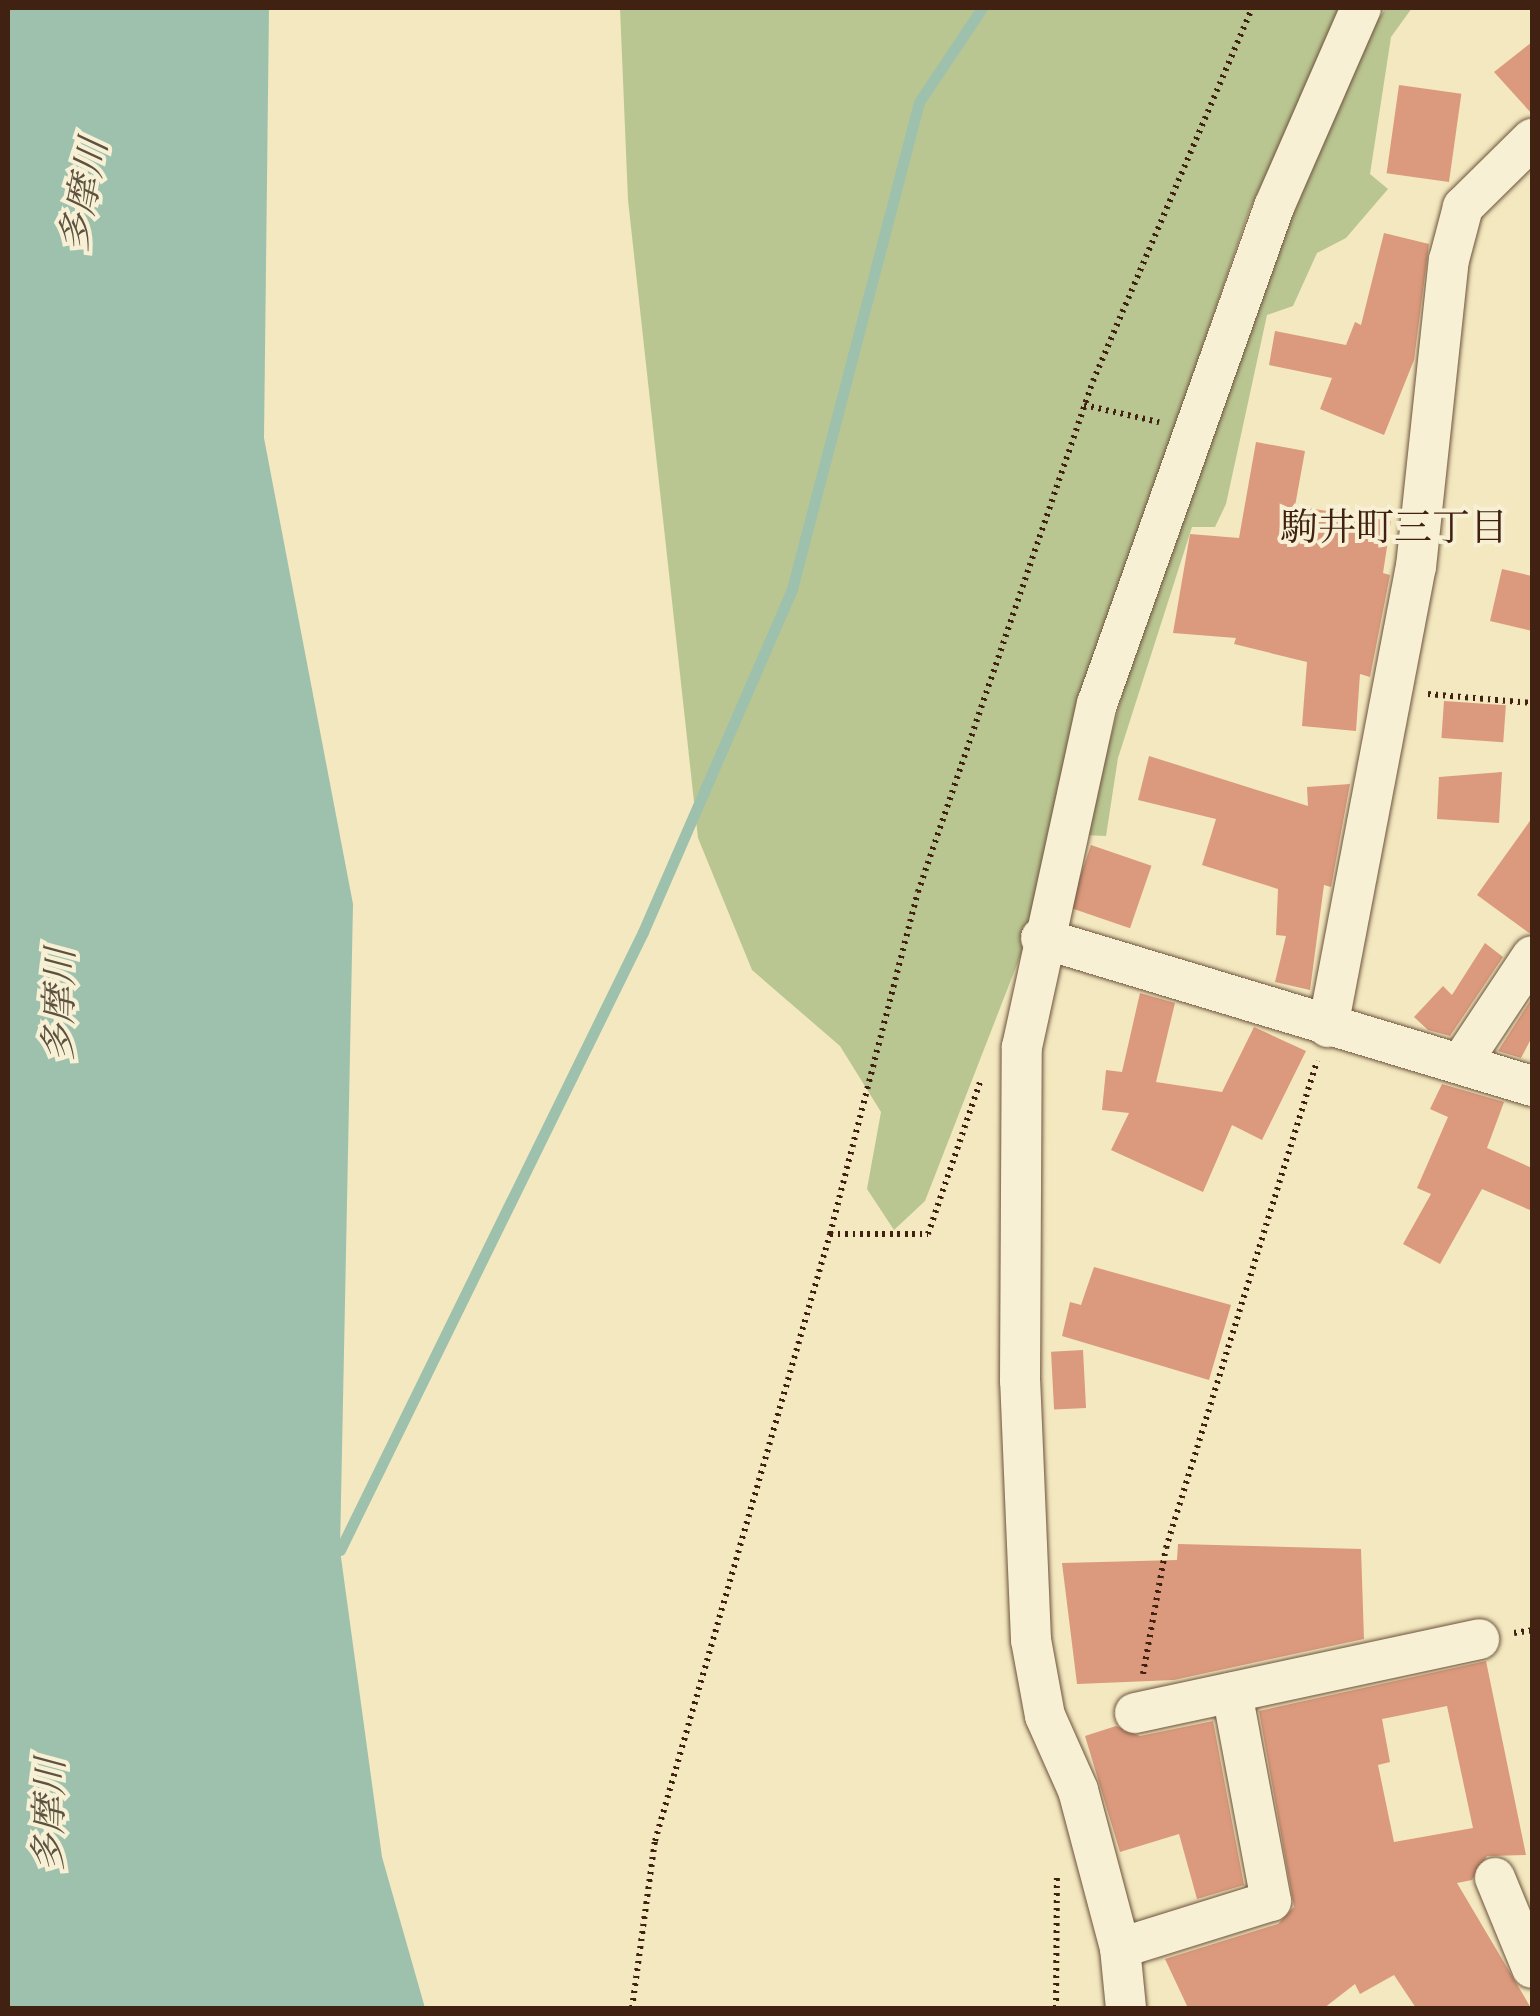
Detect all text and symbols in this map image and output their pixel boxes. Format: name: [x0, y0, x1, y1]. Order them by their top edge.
water label: 多摩川: [54, 136, 120, 256]
district label: 駒井町三丁目: [1280, 508, 1508, 554]
water label: 多摩川: [39, 948, 87, 1062]
water label: 多摩川: [29, 1758, 77, 1872]

